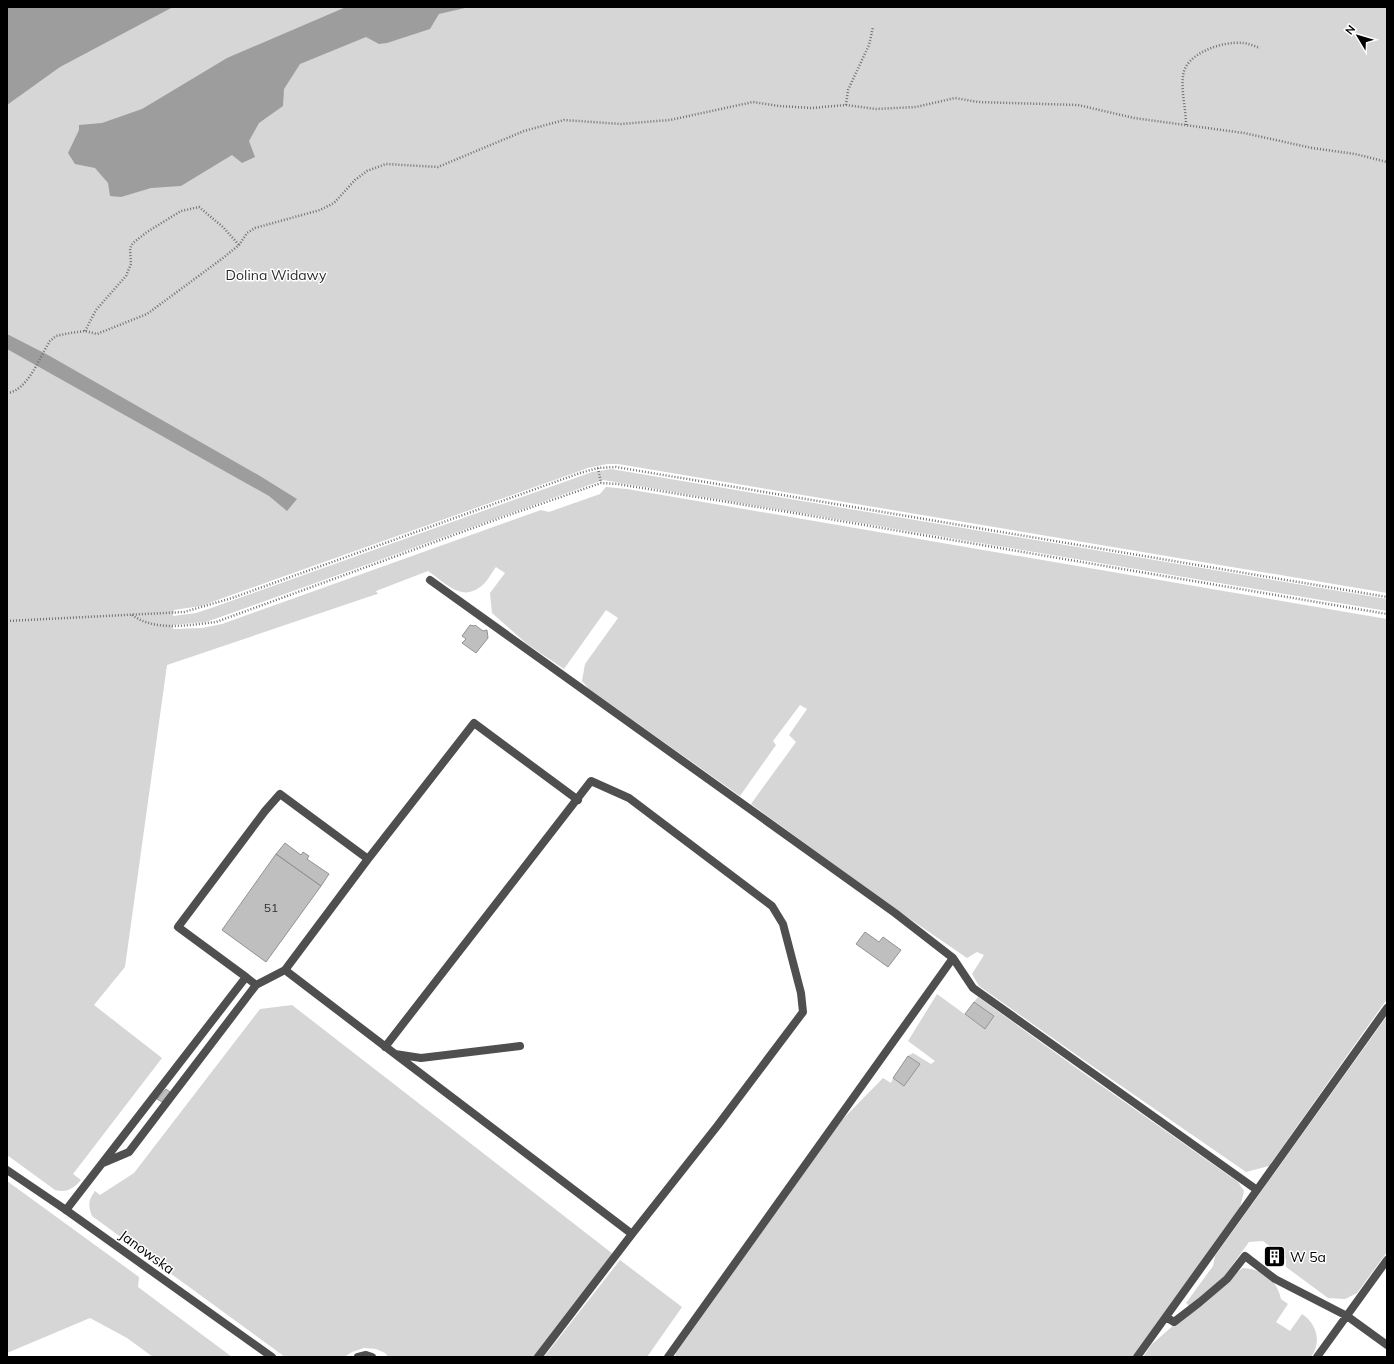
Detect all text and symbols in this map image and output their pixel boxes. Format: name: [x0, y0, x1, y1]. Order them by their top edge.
north arrow: [1338, 16, 1378, 56]
text: N: [1342, 22, 1358, 37]
park label: Dolina Widawy: [226, 266, 327, 284]
house number: 51: [264, 900, 278, 915]
street label: Janowska: [116, 1226, 178, 1278]
building icon: W 5a: [1262, 1244, 1288, 1270]
place label: W 5a: [1290, 1248, 1326, 1266]

